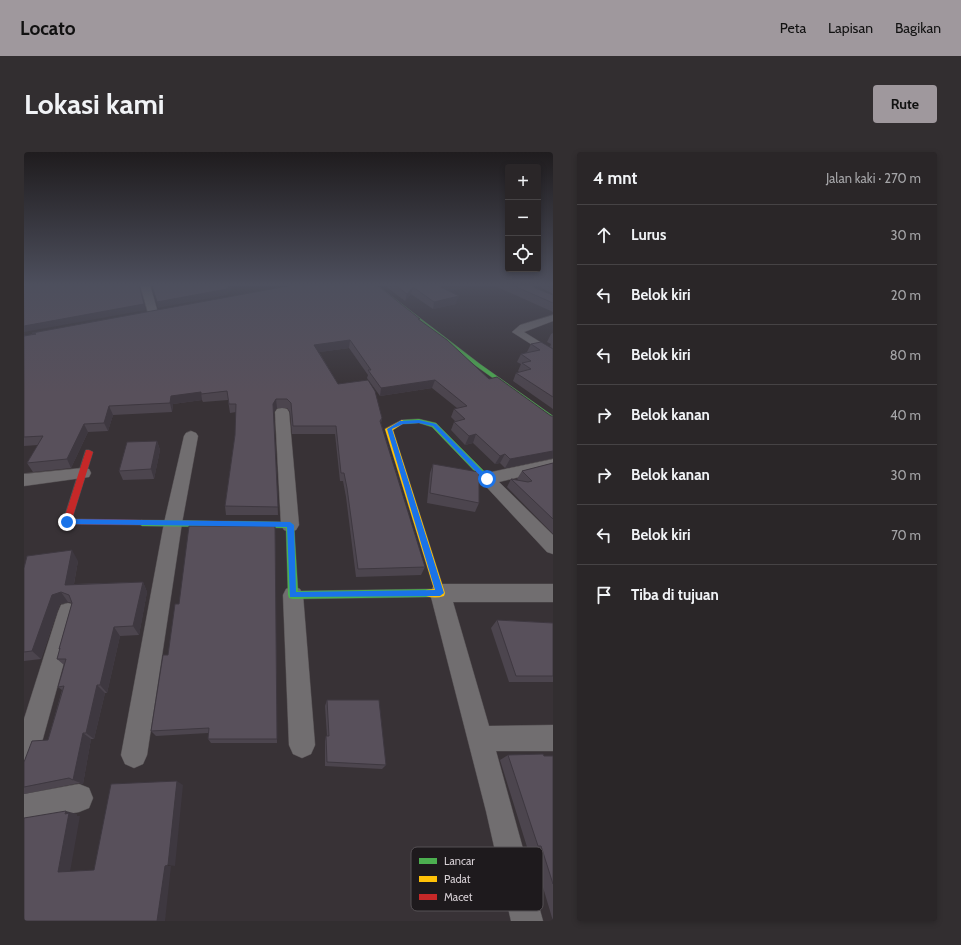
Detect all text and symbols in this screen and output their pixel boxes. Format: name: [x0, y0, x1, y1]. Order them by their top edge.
text: Locato: [20, 17, 76, 40]
text: Peta: [780, 19, 806, 37]
text: Lapisan: [828, 19, 873, 37]
text: Bagikan: [895, 19, 941, 37]
button: Rute: [873, 85, 937, 123]
text: Lokasi kami: [24, 87, 164, 121]
map controls: [505, 164, 541, 272]
button: +: [505, 164, 541, 200]
text: 4 mnt: [593, 168, 637, 188]
text: Jalan kaki · 270 m: [826, 170, 921, 186]
button: −: [505, 200, 541, 236]
icon: ahead: [593, 224, 615, 246]
text: Lurus: [631, 226, 666, 244]
text: 30 m: [891, 227, 921, 243]
button: locate: [505, 236, 541, 272]
icon: left: [593, 284, 615, 306]
text: Belok kiri: [631, 286, 691, 304]
text: 20 m: [891, 287, 921, 303]
icon: left: [593, 344, 615, 366]
text: Belok kiri: [631, 346, 691, 364]
text: 80 m: [890, 347, 921, 363]
icon: right: [593, 404, 615, 426]
text: Belok kanan: [631, 406, 710, 424]
text: 40 m: [890, 407, 921, 423]
icon: right: [593, 464, 615, 486]
text: Belok kanan: [631, 466, 710, 484]
text: 30 m: [891, 467, 921, 483]
route start: [478, 470, 496, 488]
route end: [58, 513, 76, 531]
icon: left: [593, 524, 615, 546]
text: Belok kiri: [631, 526, 691, 544]
text: 70 m: [891, 527, 921, 543]
icon: arrive: [593, 584, 615, 606]
text: Tiba di tujuan: [631, 586, 719, 604]
legend: [411, 847, 543, 911]
text: Lancar: [444, 854, 475, 868]
text: Padat: [444, 872, 471, 886]
text: Macet: [444, 890, 473, 904]

